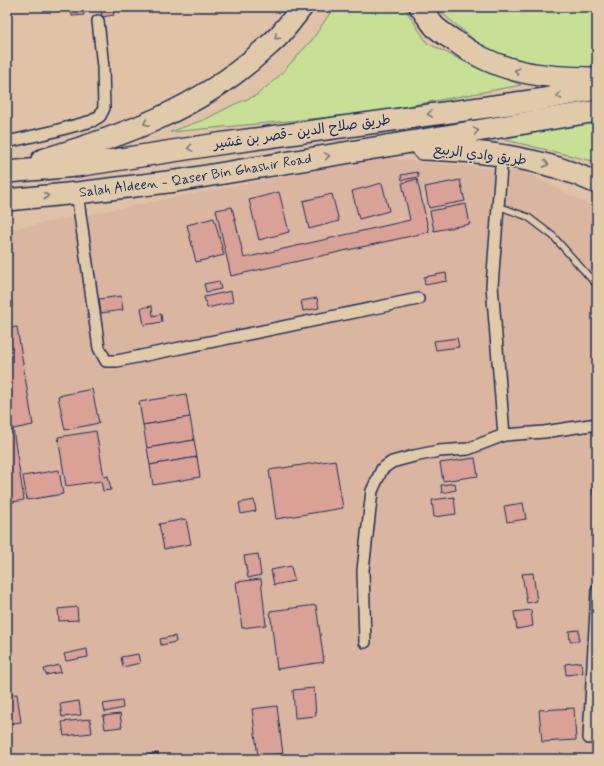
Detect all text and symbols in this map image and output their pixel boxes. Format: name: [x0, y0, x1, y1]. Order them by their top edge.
one-way arrow: [274, 32, 282, 40]
one-way arrow: [513, 67, 520, 76]
one-way arrow: [556, 91, 562, 100]
one-way arrow: [427, 109, 433, 118]
street label: طريق صلاح الدين -قصر بن غشير: [211, 111, 392, 153]
one-way arrow: [143, 119, 150, 127]
one-way arrow: [473, 127, 480, 136]
street label: طريق وادي الربيع: [432, 140, 528, 171]
one-way arrow: [187, 143, 193, 152]
street label: Salah Aldeen - Qaser Bin Ghashir Road: [78, 150, 313, 202]
one-way arrow: [324, 152, 330, 161]
one-way arrow: [543, 159, 550, 168]
one-way arrow: [43, 192, 49, 201]

